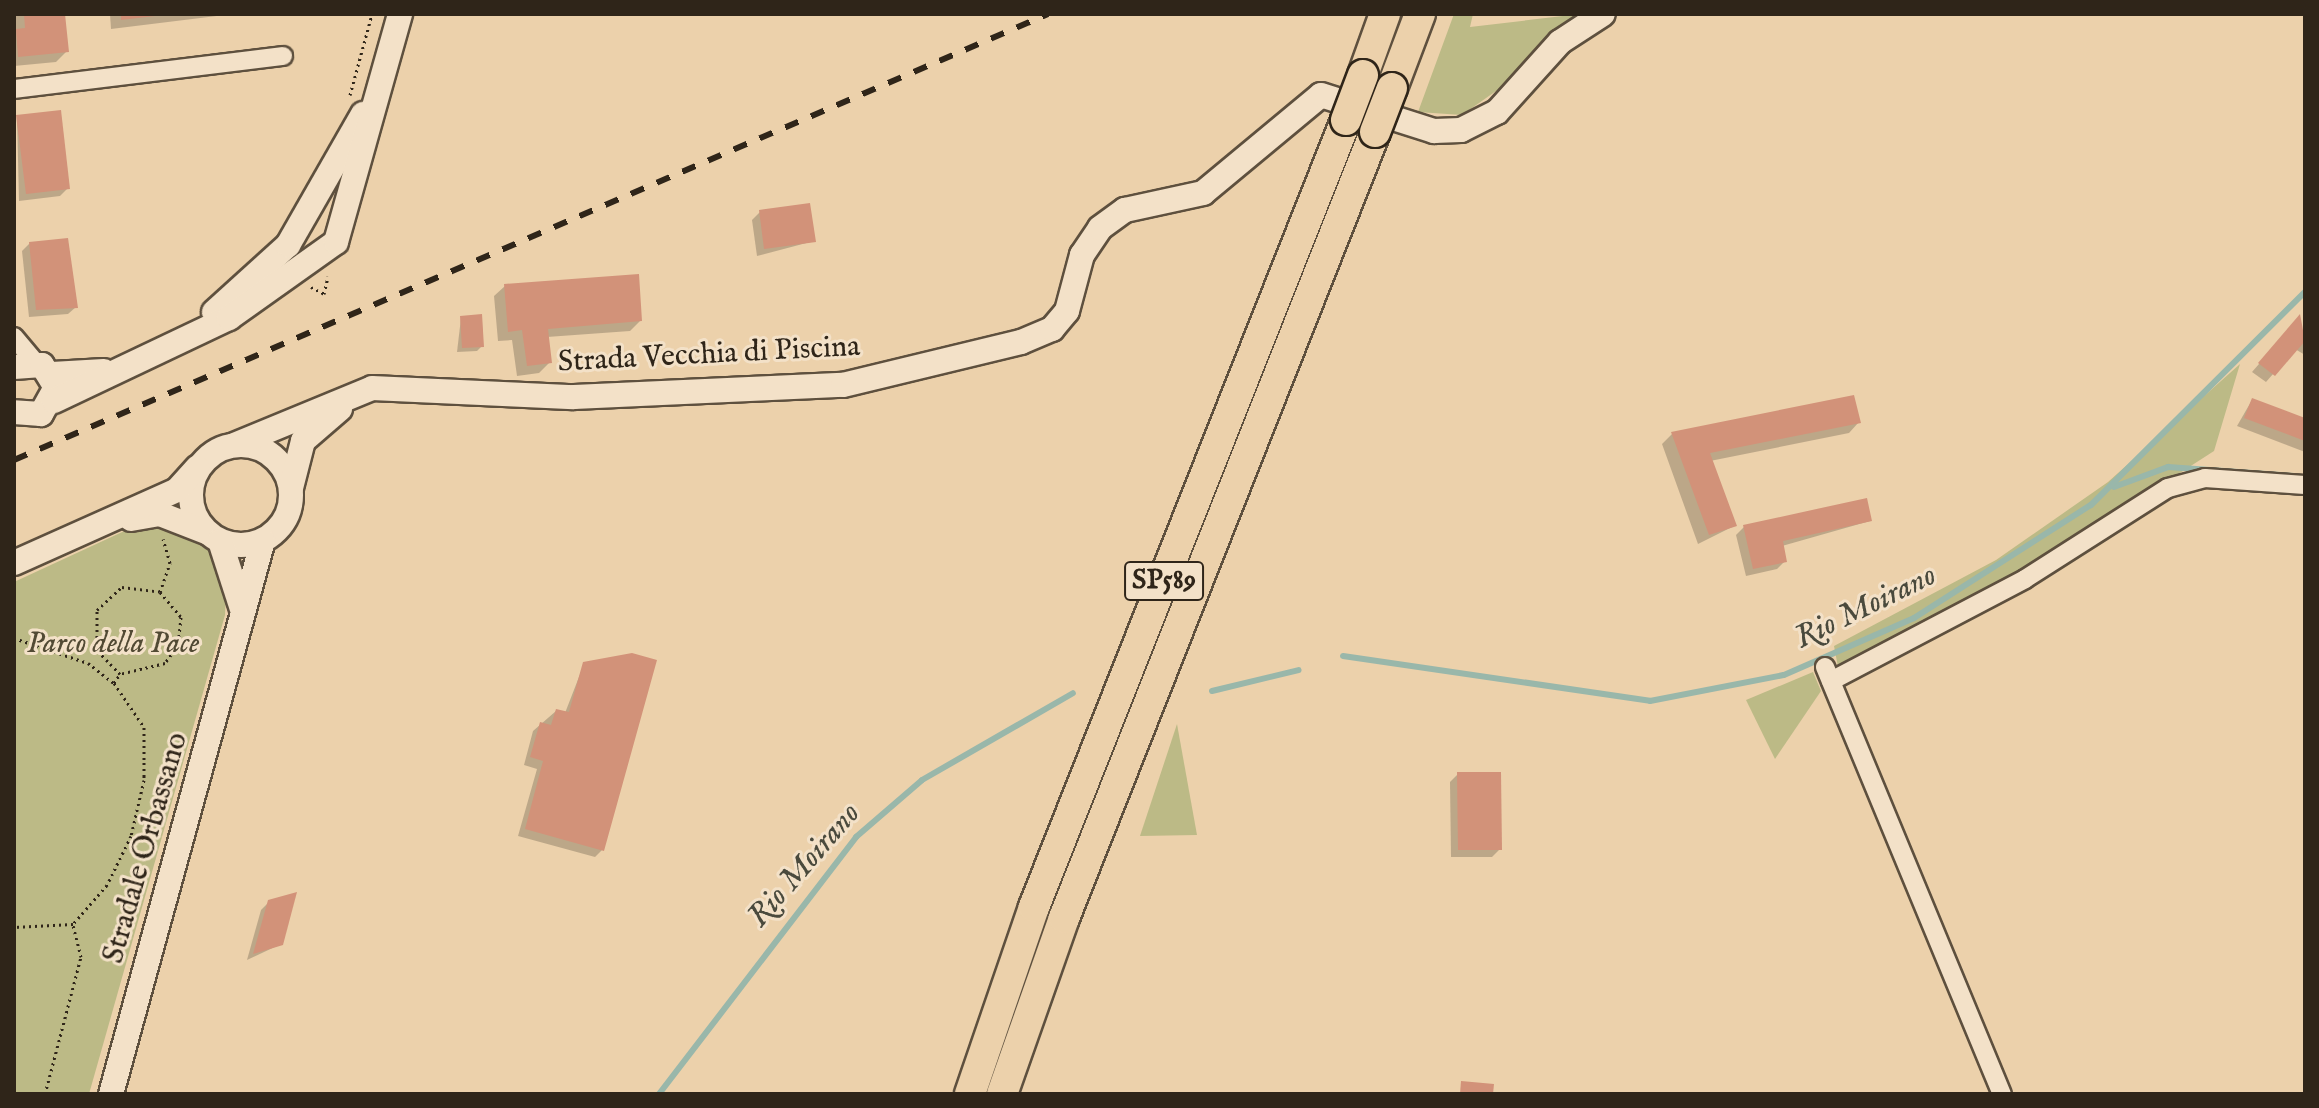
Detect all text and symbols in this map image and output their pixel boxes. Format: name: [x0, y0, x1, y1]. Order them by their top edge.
street label: Strada Vecchia di Piscina: [557, 329, 861, 381]
road number: SP589: [1124, 557, 1204, 605]
water label: Rio Moirano: [1789, 557, 1943, 659]
park label: Parco della Pace: [27, 626, 199, 662]
street label: Stradale Orbassano: [96, 729, 196, 967]
water label: Rio Moirano: [740, 796, 870, 936]

